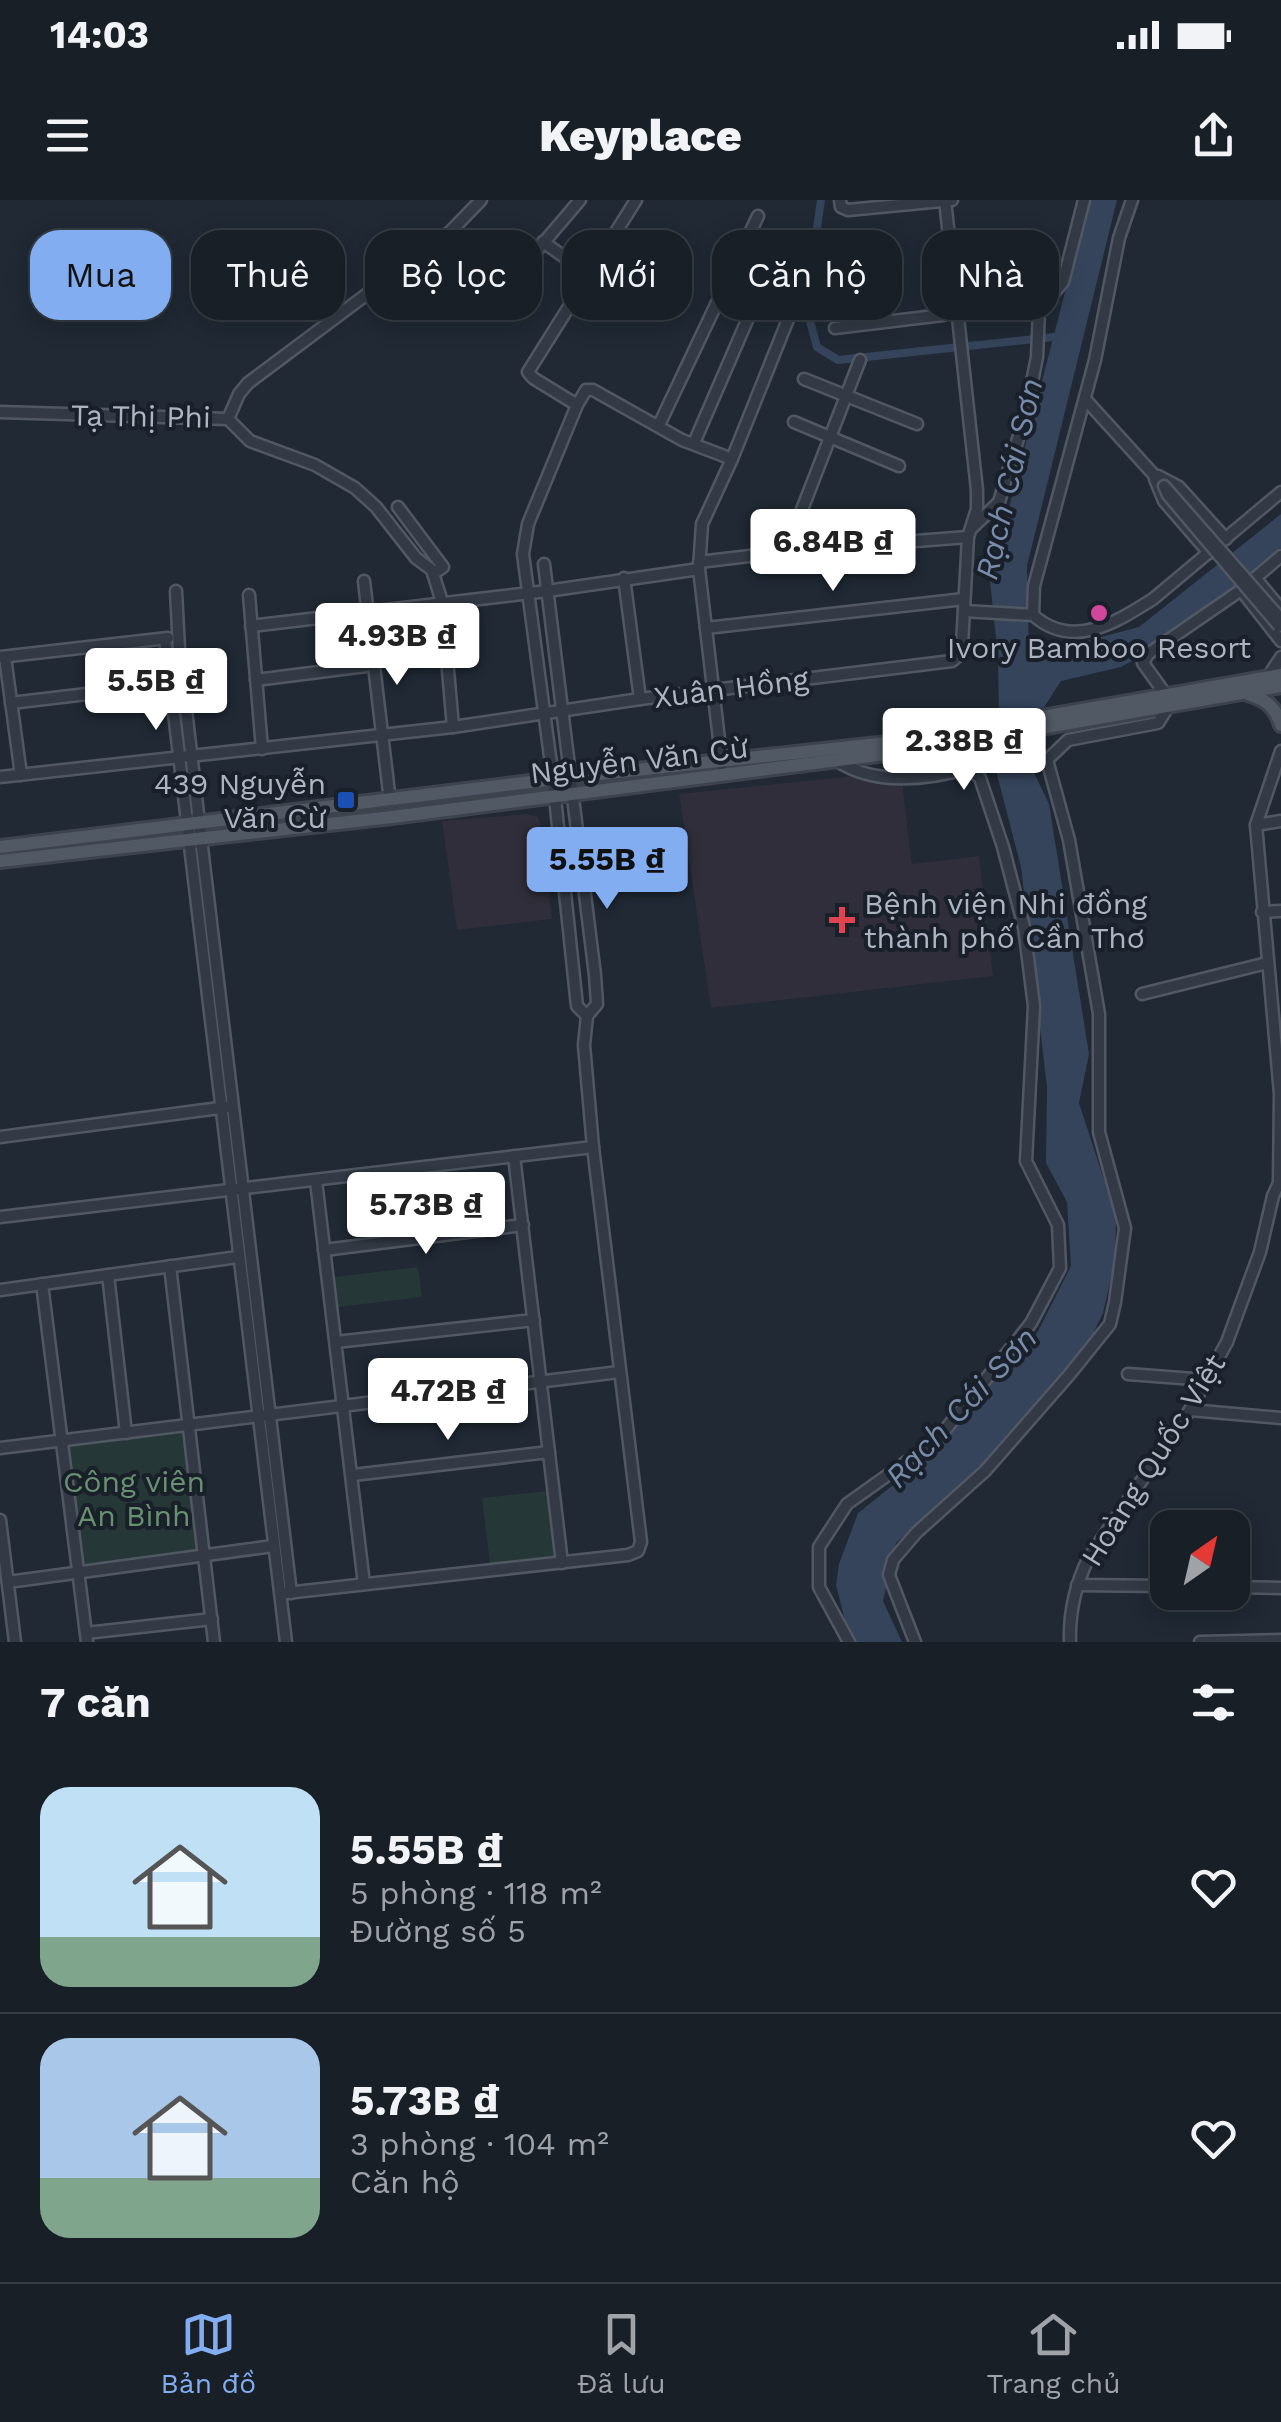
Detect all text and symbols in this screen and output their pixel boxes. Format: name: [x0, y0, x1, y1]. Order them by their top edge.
text: 14:03: [50, 13, 149, 57]
icon: menu: [40, 108, 95, 163]
icon: share: [1186, 108, 1241, 163]
text: Keyplace: [539, 109, 742, 162]
chip: Mua: [30, 230, 171, 320]
chip: Thuê: [191, 230, 345, 320]
chip: Bộ lọc: [365, 230, 542, 320]
chip: Mới: [562, 230, 692, 320]
chip: Căn hộ: [712, 230, 902, 320]
chip: Nhà: [922, 230, 1059, 320]
water label: Rạch Cái Sơn: [967, 375, 1051, 583]
street label: Tạ Thị Phi: [71, 397, 211, 435]
pin: 6.84B ₫: [741, 509, 925, 594]
text: 6.84B ₫: [773, 522, 894, 560]
marker: Ivory Bamboo Resort: [1088, 602, 1110, 624]
pin: 4.93B ₫: [305, 603, 489, 688]
text: 4.93B ₫: [337, 616, 457, 654]
place label: Ivory Bamboo Resort: [947, 630, 1252, 665]
pin: 5.5B ₫: [75, 648, 237, 733]
text: 5.5B ₫: [107, 661, 205, 699]
street label: Xuân Hồng: [652, 661, 811, 715]
pin: 2.38B ₫: [872, 708, 1056, 793]
text: 2.38B ₫: [905, 721, 1023, 759]
street label: Nguyễn Văn Cừ: [528, 729, 750, 791]
place label: 439 Nguyễn Văn Cừ: [154, 766, 326, 835]
marker: 439 Nguyễn Văn Cừ: [335, 789, 357, 811]
pin: 5.55B ₫: [515, 827, 699, 912]
text: 5.55B ₫: [549, 840, 665, 878]
place label: Bệnh viện Nhi đồng thành phố Cần Thơ: [864, 886, 1147, 955]
marker: Bệnh viện Nhi đồng thành phố Cần Thơ: [829, 907, 855, 933]
pin: 5.73B ₫: [334, 1172, 518, 1257]
text: 5.73B ₫: [369, 1185, 483, 1223]
water label: Rạch Cái Sơn: [877, 1319, 1045, 1495]
street label: Hoàng Quốc Việt: [1074, 1347, 1233, 1572]
pin: 4.72B ₫: [356, 1358, 540, 1443]
text: 4.72B ₫: [390, 1371, 506, 1409]
park label: Công viên An Bình: [63, 1464, 205, 1533]
north arrow: [1150, 1510, 1250, 1610]
map controls: [1150, 1510, 1250, 1610]
icon: filters: [1186, 1675, 1241, 1730]
text: 7 căn: [40, 1678, 151, 1727]
text: 5.55B ₫: [350, 1825, 503, 1874]
icon: home: [120, 1827, 240, 1947]
icon: heart: [1186, 1860, 1241, 1915]
text: 5 phòng · 118 m²: [350, 1874, 602, 1912]
text: Đường số 5: [350, 1912, 526, 1950]
text: 5.73B ₫: [350, 2076, 500, 2125]
icon: home: [120, 2078, 240, 2198]
icon: heart: [1186, 2111, 1241, 2166]
text: 3 phòng · 104 m²: [350, 2125, 609, 2163]
text: Căn hộ: [350, 2163, 460, 2201]
tab: Bản đồ: [161, 2307, 256, 2400]
tab: Đã lưu: [577, 2307, 666, 2400]
tab: Trang chủ: [987, 2307, 1120, 2400]

